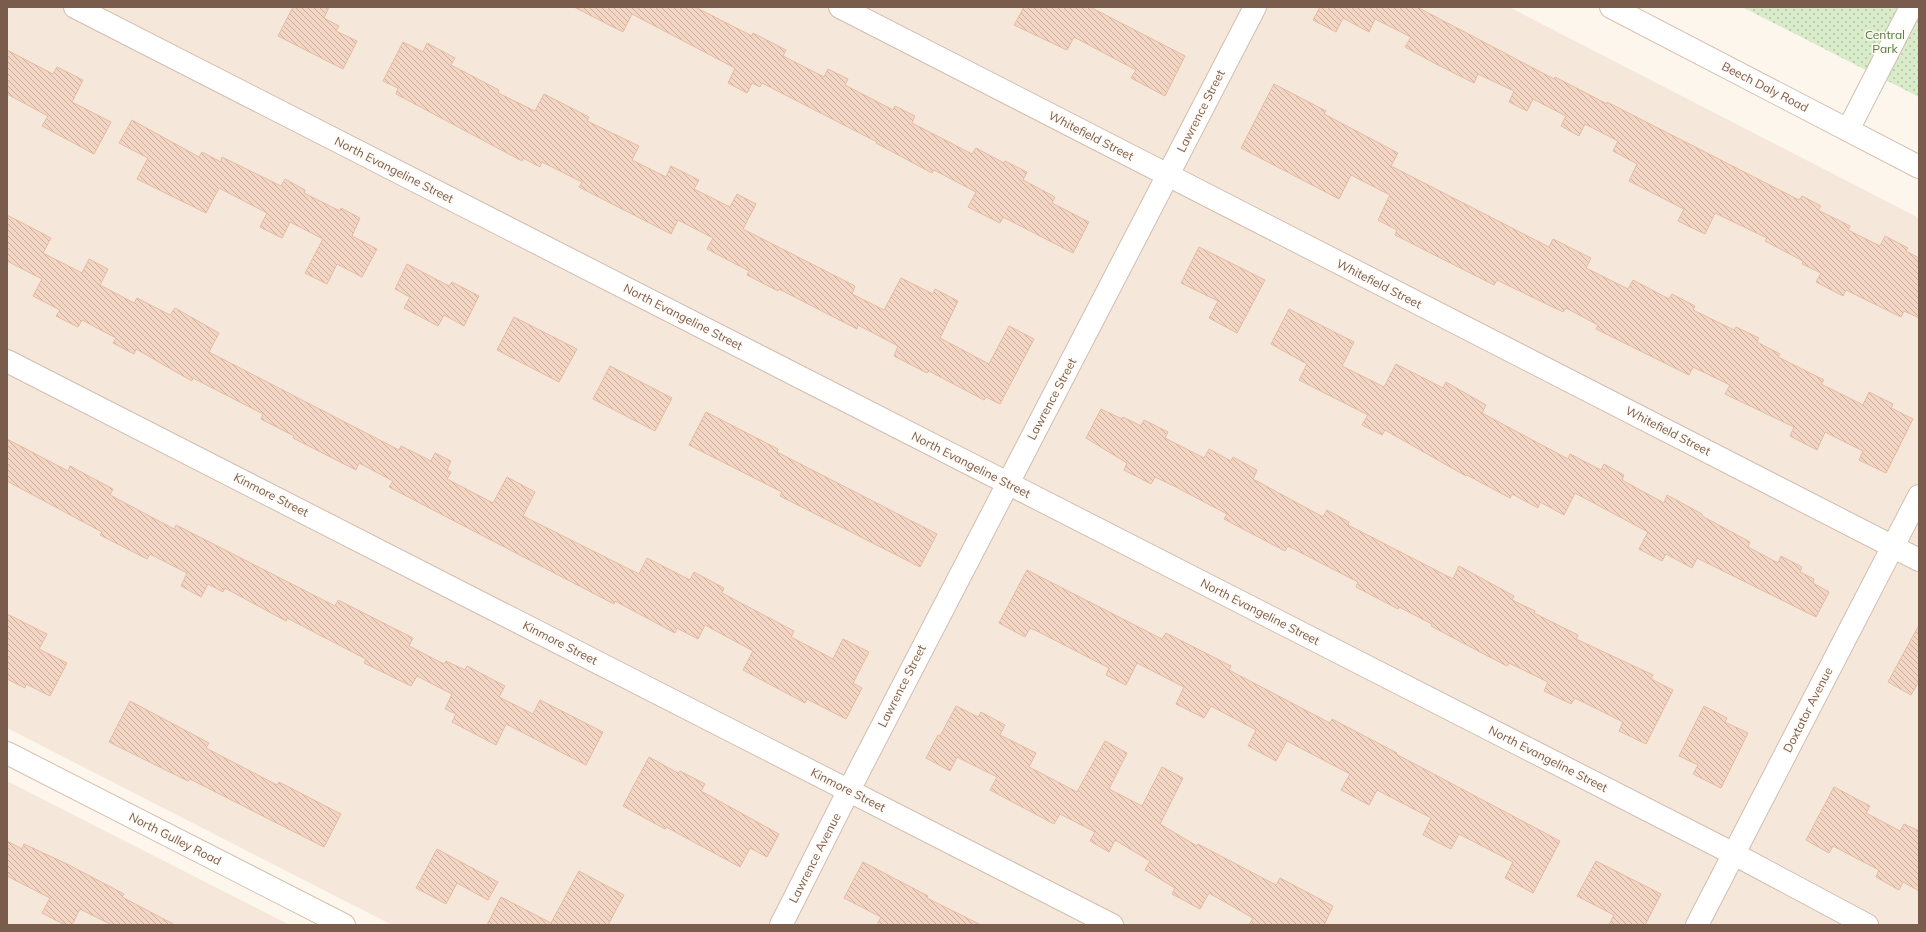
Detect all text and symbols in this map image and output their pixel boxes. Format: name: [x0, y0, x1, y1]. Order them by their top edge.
park label: Central Park: [1865, 27, 1905, 56]
street label: Beech Daly Road: [1719, 58, 1811, 115]
street label: Lawrence Street: [1173, 67, 1228, 155]
street label: Whitefield Street: [1046, 108, 1136, 164]
street label: North Evangeline Street: [332, 133, 456, 206]
street label: Whitefield Street: [1334, 256, 1424, 312]
street label: North Evangeline Street: [621, 280, 745, 353]
street label: Lawrence Street: [1024, 355, 1079, 442]
street label: Whitefield Street: [1623, 403, 1713, 459]
street label: North Evangeline Street: [909, 428, 1033, 501]
street label: Kinmore Street: [231, 469, 311, 520]
street label: North Evangeline Street: [1198, 575, 1322, 648]
street label: Kinmore Street: [520, 617, 600, 668]
street label: Lawrence Street: [874, 642, 929, 730]
street label: Doxtator Avenue: [1780, 665, 1836, 755]
street label: North Evangeline Street: [1486, 722, 1610, 795]
street label: Kinmore Street: [808, 764, 888, 815]
street label: North Gulley Road: [127, 809, 224, 868]
street label: Lawrence Avenue: [785, 810, 844, 905]

